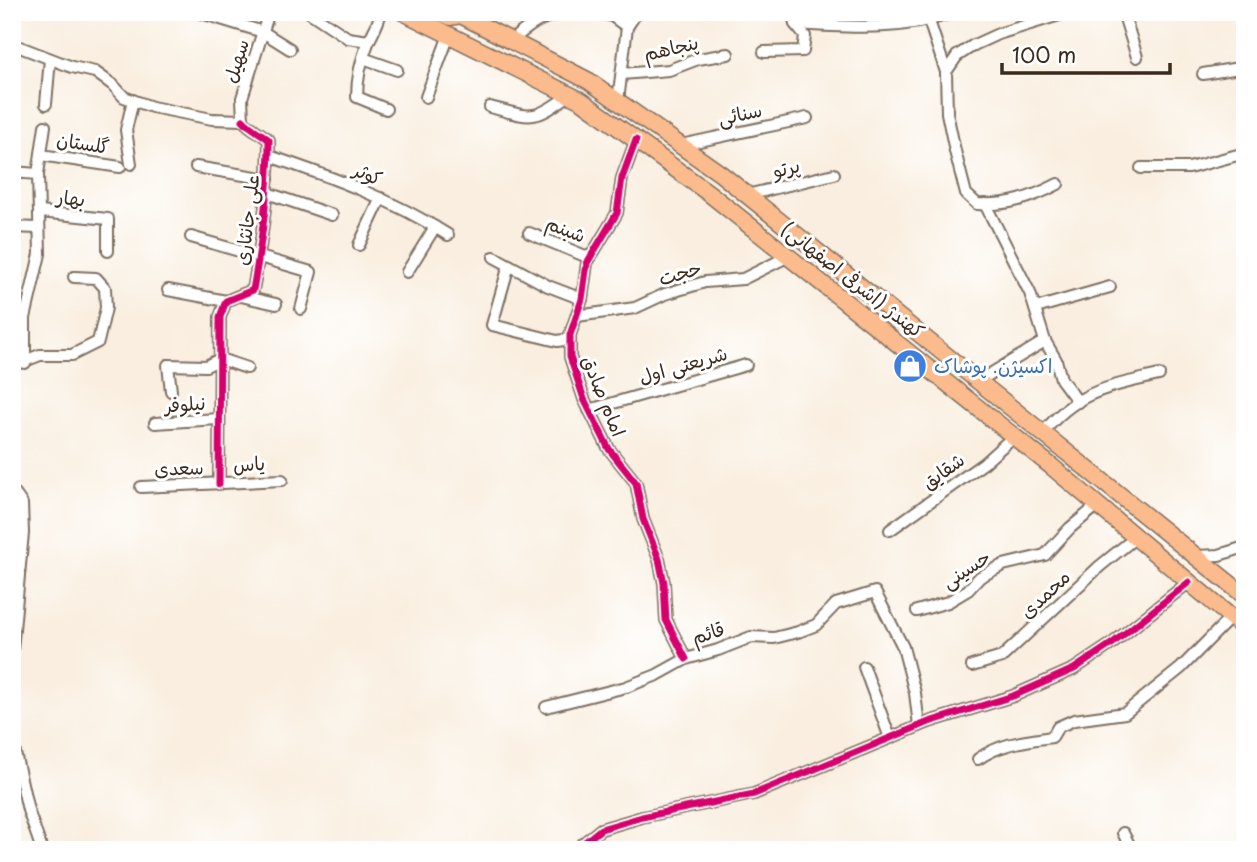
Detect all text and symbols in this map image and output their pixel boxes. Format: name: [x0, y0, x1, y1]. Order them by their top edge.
street label: پنجاهم: [641, 27, 701, 69]
scale bar: [1002, 32, 1170, 76]
street label: سهیل: [215, 35, 255, 86]
text: 100 m: [1012, 38, 1076, 70]
street label: سنائی: [715, 95, 764, 131]
street label: گلستان: [55, 124, 112, 160]
street label: پرتو: [768, 150, 802, 184]
street label: کوثر: [348, 154, 387, 192]
street label: علی جانثاری: [227, 173, 265, 267]
street label: بهار: [53, 181, 87, 212]
street label: شبنم: [542, 207, 590, 251]
street label: کهندژ (اشرفی اصفهانی): [776, 214, 931, 344]
street label: حجت: [655, 253, 704, 291]
street label: شریعتی اول: [635, 338, 730, 390]
shop icon: اکسیژن. پوشاک: [891, 347, 929, 385]
street label: امام صادق: [574, 351, 634, 441]
place label: اکسیژن. پوشاک: [934, 351, 1052, 379]
street label: نیلوفر: [161, 388, 206, 419]
street label: شقایق: [915, 445, 970, 495]
street label: یاس: [232, 448, 266, 478]
street label: سعدی: [154, 452, 204, 482]
street label: حسینی: [935, 542, 995, 594]
street label: محمدی: [1013, 562, 1076, 624]
street label: قائم: [688, 614, 728, 652]

